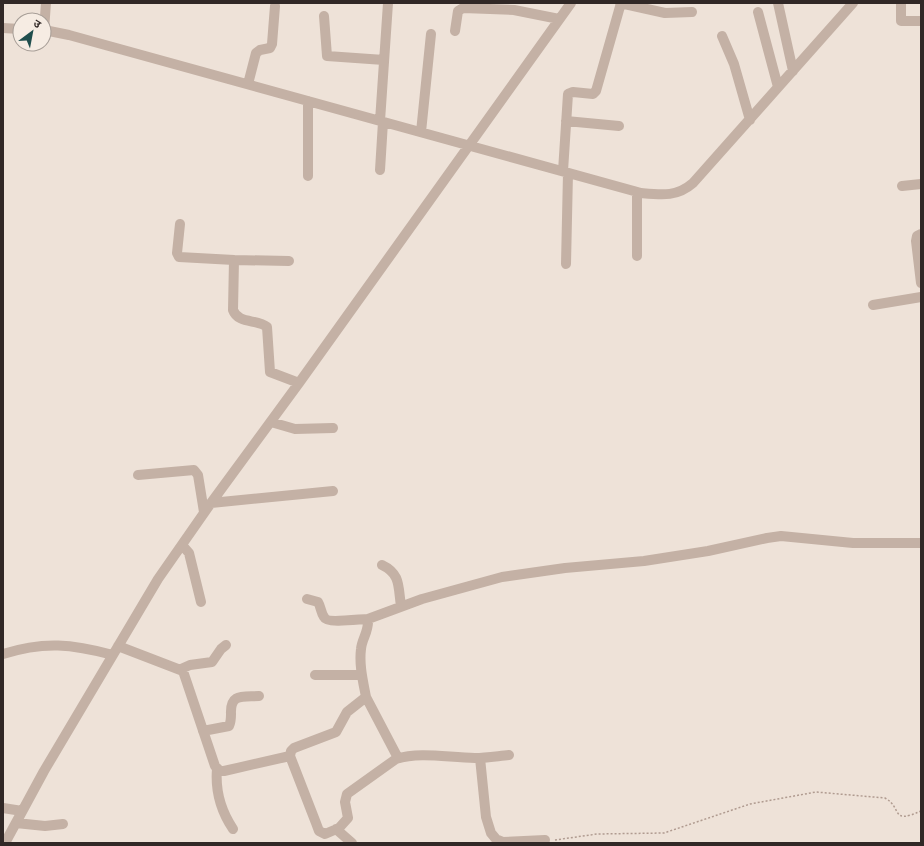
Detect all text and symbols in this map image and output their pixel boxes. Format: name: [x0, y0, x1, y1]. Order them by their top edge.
north arrow: [12, 12, 52, 52]
text: उ: [31, 16, 44, 31]

